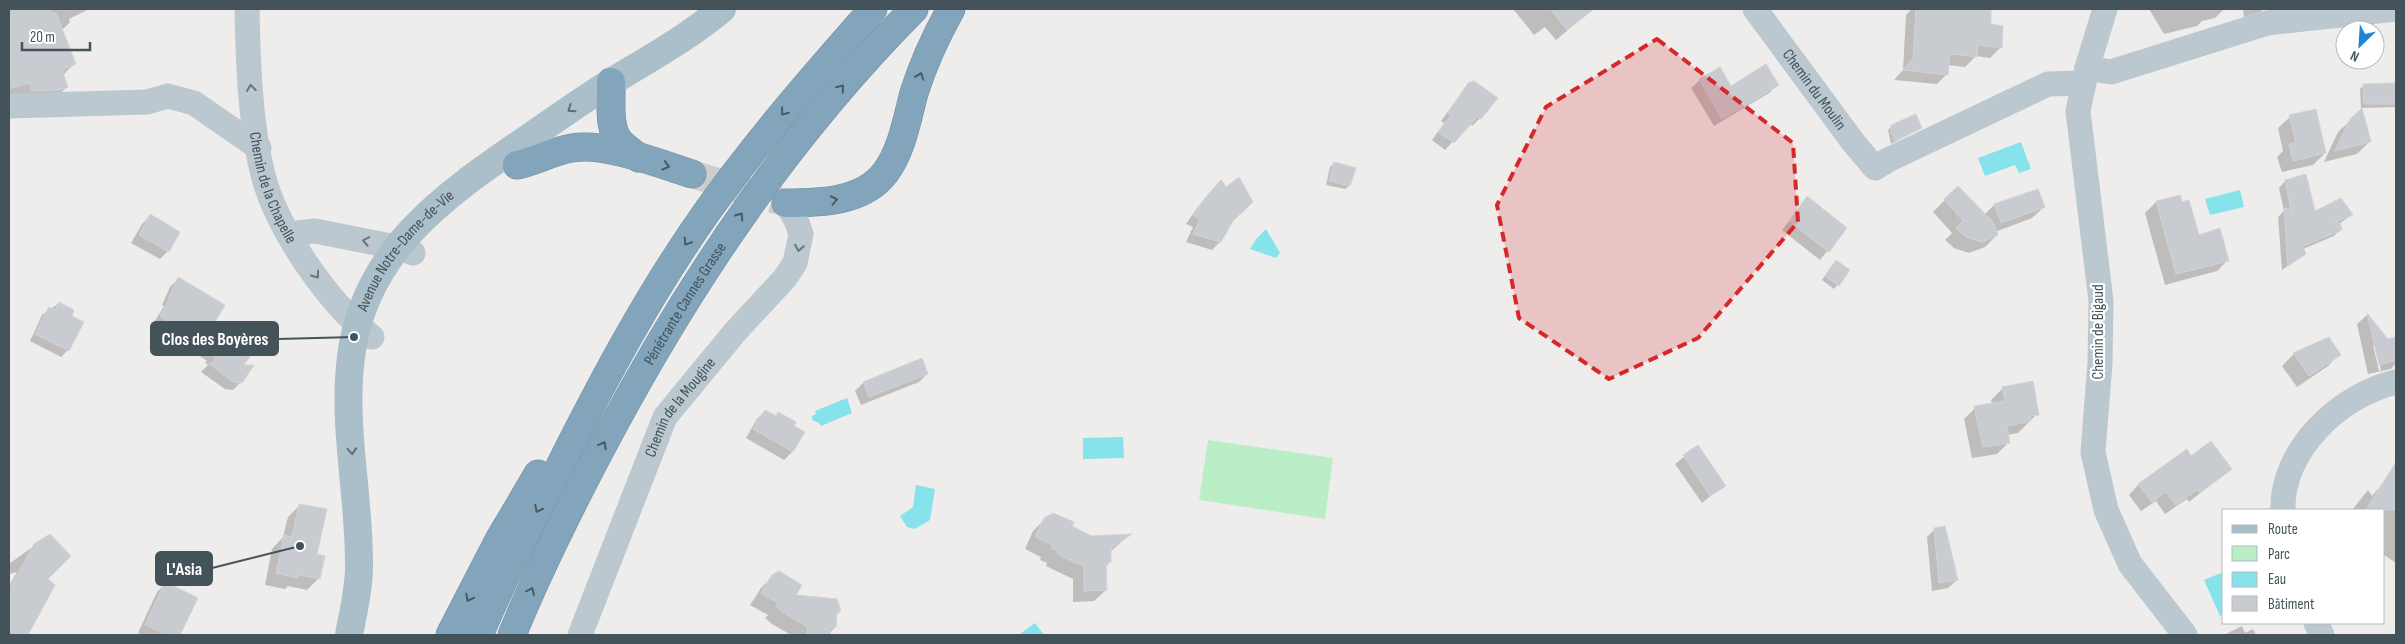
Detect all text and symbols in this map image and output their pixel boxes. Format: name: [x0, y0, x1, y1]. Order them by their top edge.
scale bar: [22, 20, 90, 52]
north arrow: [2335, 20, 2385, 70]
text: 20 m: [30, 28, 55, 47]
street label: Chemin du Moulin: [1778, 45, 1850, 134]
text: N: [2348, 47, 2362, 66]
one-way arrow: [915, 72, 925, 80]
one-way arrow: [246, 83, 257, 91]
one-way arrow: [835, 85, 843, 94]
one-way arrow: [567, 103, 577, 112]
one-way arrow: [782, 106, 790, 115]
street label: Chemin de la Chapelle: [245, 131, 301, 247]
one-way arrow: [661, 160, 669, 170]
street label: Avenue Notre-Dame-de-Vie: [353, 186, 458, 315]
one-way arrow: [830, 195, 839, 206]
one-way arrow: [734, 212, 743, 221]
one-way arrow: [362, 236, 371, 246]
one-way arrow: [684, 237, 694, 246]
street label: Pénétrante Cannes Grasse: [640, 239, 730, 369]
one-way arrow: [794, 244, 804, 253]
one-way arrow: [310, 269, 319, 279]
street label: Chemin de Bigaud: [2089, 284, 2108, 380]
callout: Clos des Boyères: [151, 322, 278, 355]
text: Clos des Boyères: [162, 329, 269, 350]
street label: Chemin de la Mougine: [641, 354, 720, 460]
one-way arrow: [597, 441, 607, 450]
one-way arrow: [347, 447, 358, 455]
one-way arrow: [534, 504, 544, 513]
legend: [2222, 509, 2385, 624]
text: Route: [2268, 520, 2298, 539]
text: Parc: [2268, 545, 2290, 564]
callout: L'Asia: [156, 552, 212, 585]
text: L'Asia: [166, 559, 202, 580]
text: Eau: [2268, 570, 2286, 589]
one-way arrow: [525, 587, 536, 596]
one-way arrow: [465, 593, 475, 602]
text: Bâtiment: [2268, 595, 2315, 614]

